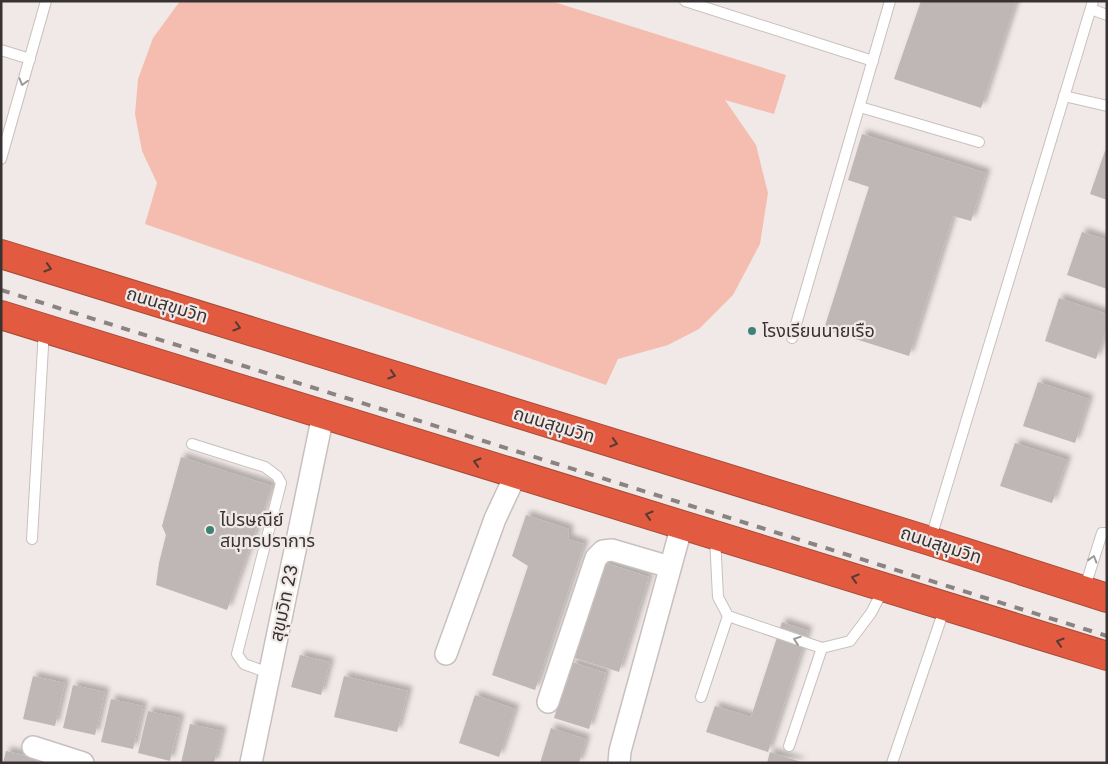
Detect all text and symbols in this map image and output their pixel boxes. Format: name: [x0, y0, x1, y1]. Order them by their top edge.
one-way arrow: [19, 77, 29, 86]
one-way arrow: [43, 263, 51, 273]
street label: ถนนสุขุมวิท: [124, 282, 210, 328]
place label: โรงเรียนนายเรือ: [762, 320, 875, 341]
one-way arrow: [232, 321, 240, 331]
marker: โรงเรียนนายเรือ: [746, 325, 758, 337]
one-way arrow: [387, 369, 395, 379]
street label: ถนนสุขุมวิท: [511, 402, 597, 448]
one-way arrow: [609, 438, 618, 448]
one-way arrow: [474, 458, 482, 468]
place label: ไปรษณีย์ สมุทรปราการ: [219, 509, 315, 552]
one-way arrow: [646, 511, 654, 521]
street label: ถนนสุขุมวิท: [898, 522, 984, 568]
marker: ไปรษณีย์ สมุทรปราการ: [204, 524, 216, 536]
one-way arrow: [1088, 556, 1098, 564]
street label: สุขุมวิท 23: [265, 562, 303, 644]
one-way arrow: [851, 574, 859, 584]
one-way arrow: [793, 635, 802, 645]
one-way arrow: [1057, 637, 1065, 647]

